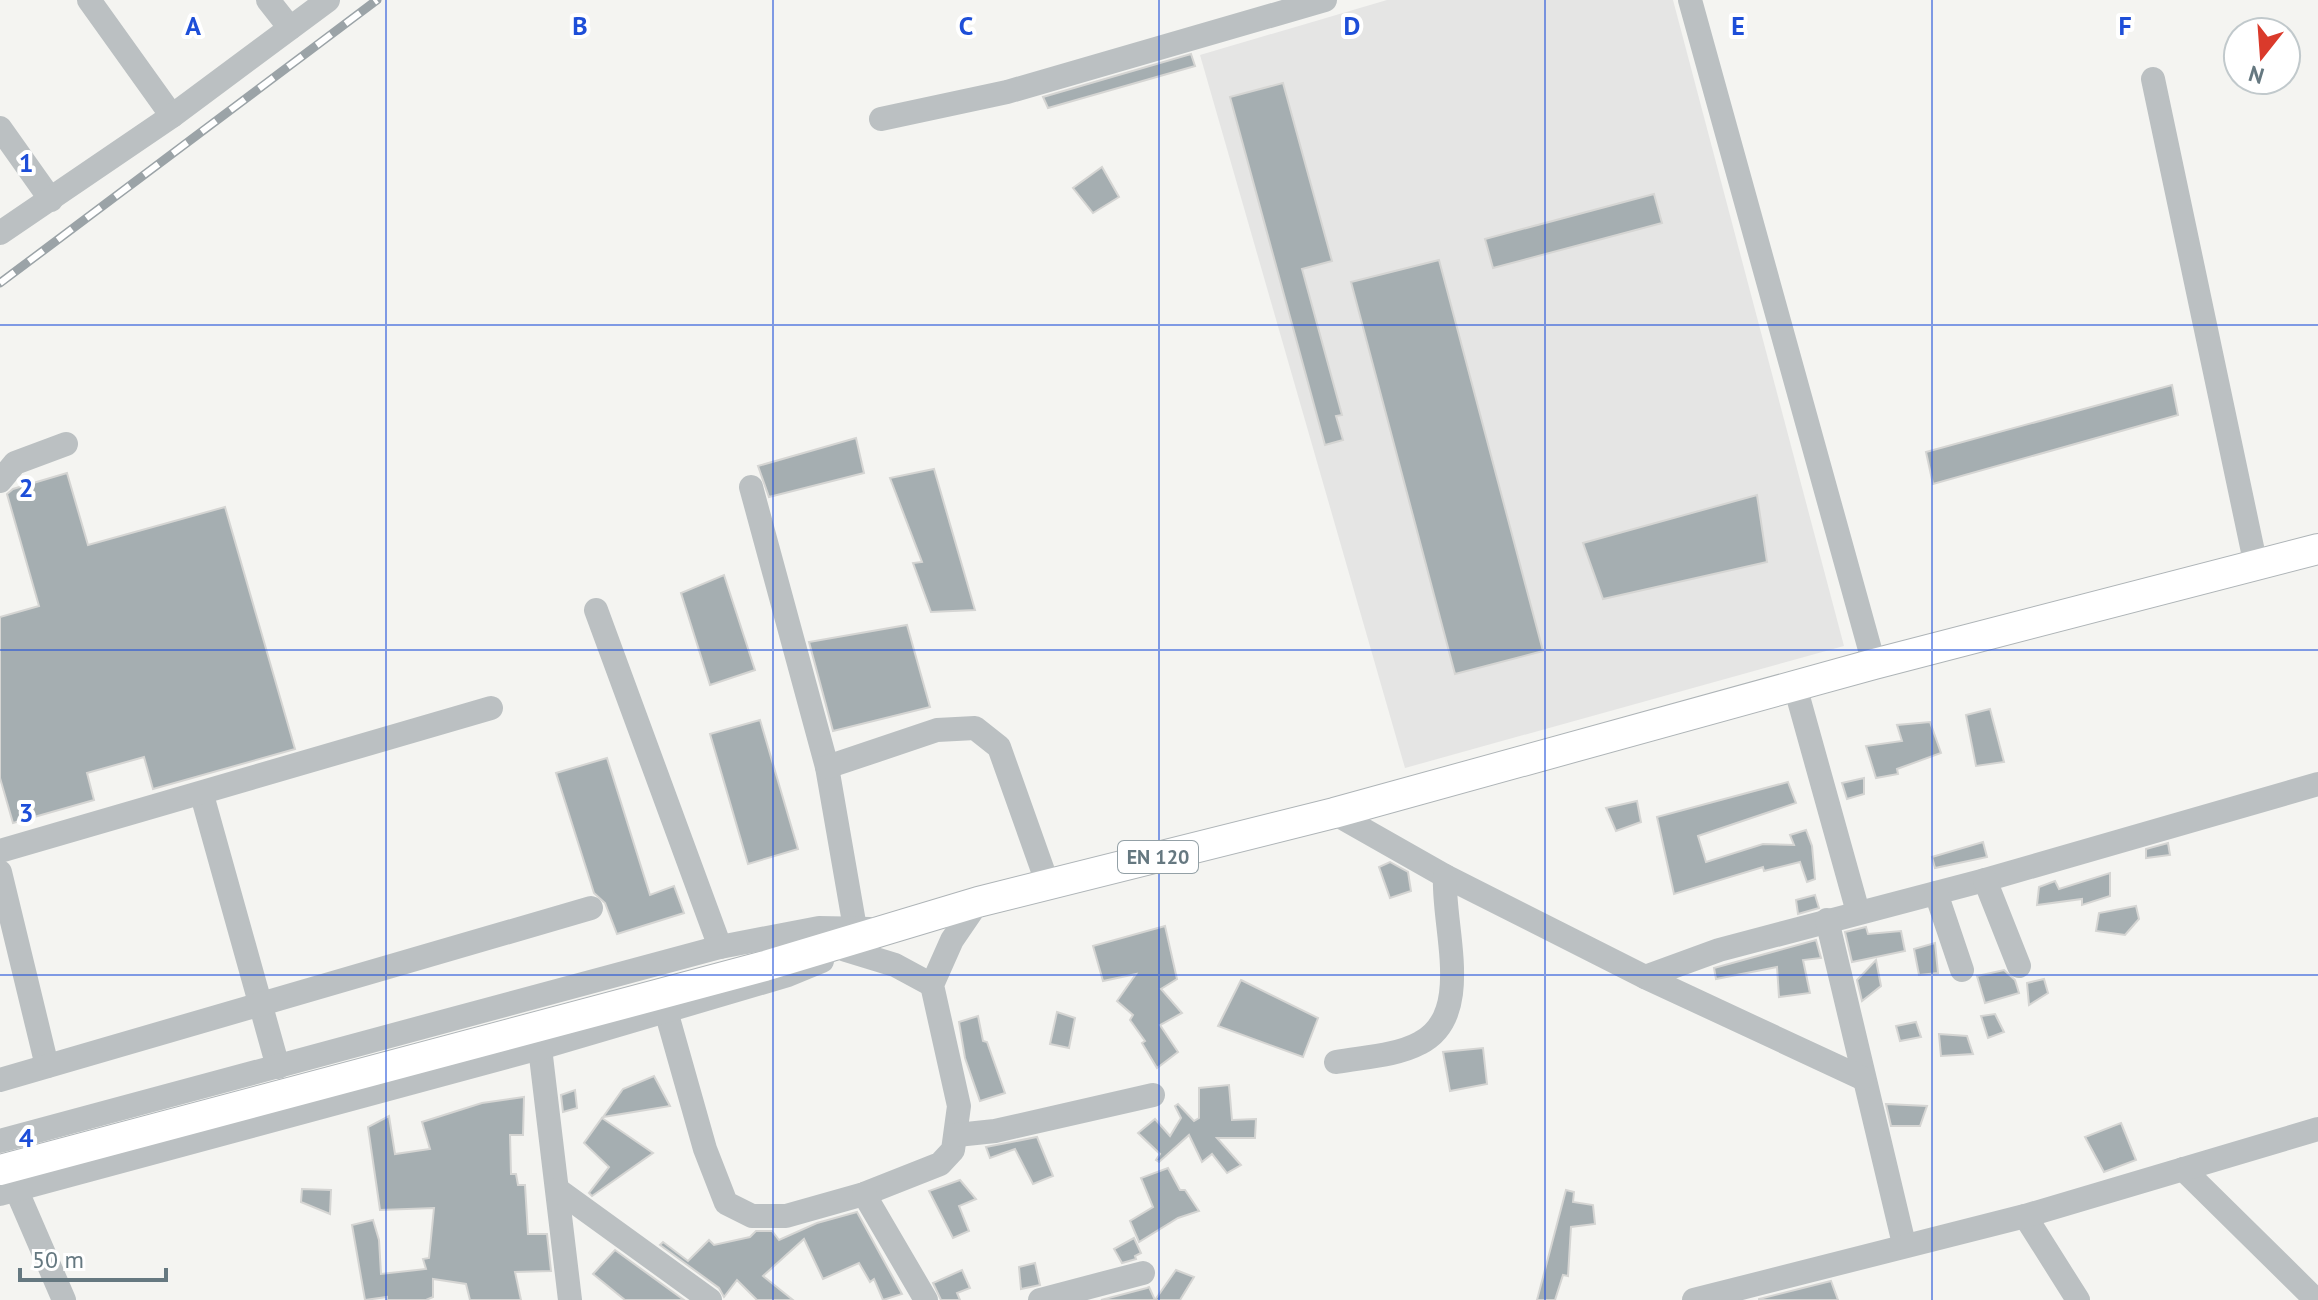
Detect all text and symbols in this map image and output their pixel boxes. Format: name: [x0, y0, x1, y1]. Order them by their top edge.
text: A: [185, 9, 201, 42]
text: B: [572, 9, 588, 42]
text: C: [959, 9, 973, 42]
text: D: [1344, 9, 1360, 42]
text: E: [1731, 9, 1745, 42]
text: F: [2118, 9, 2132, 42]
north arrow: [2222, 16, 2302, 96]
text: N: [2245, 60, 2267, 91]
text: 1: [19, 146, 33, 179]
text: 2: [19, 471, 33, 504]
text: 3: [19, 796, 33, 829]
road number: EN 120: [1118, 841, 1198, 873]
text: 4: [19, 1121, 34, 1154]
scale bar: [20, 1232, 166, 1282]
text: 50 m: [32, 1244, 84, 1275]

